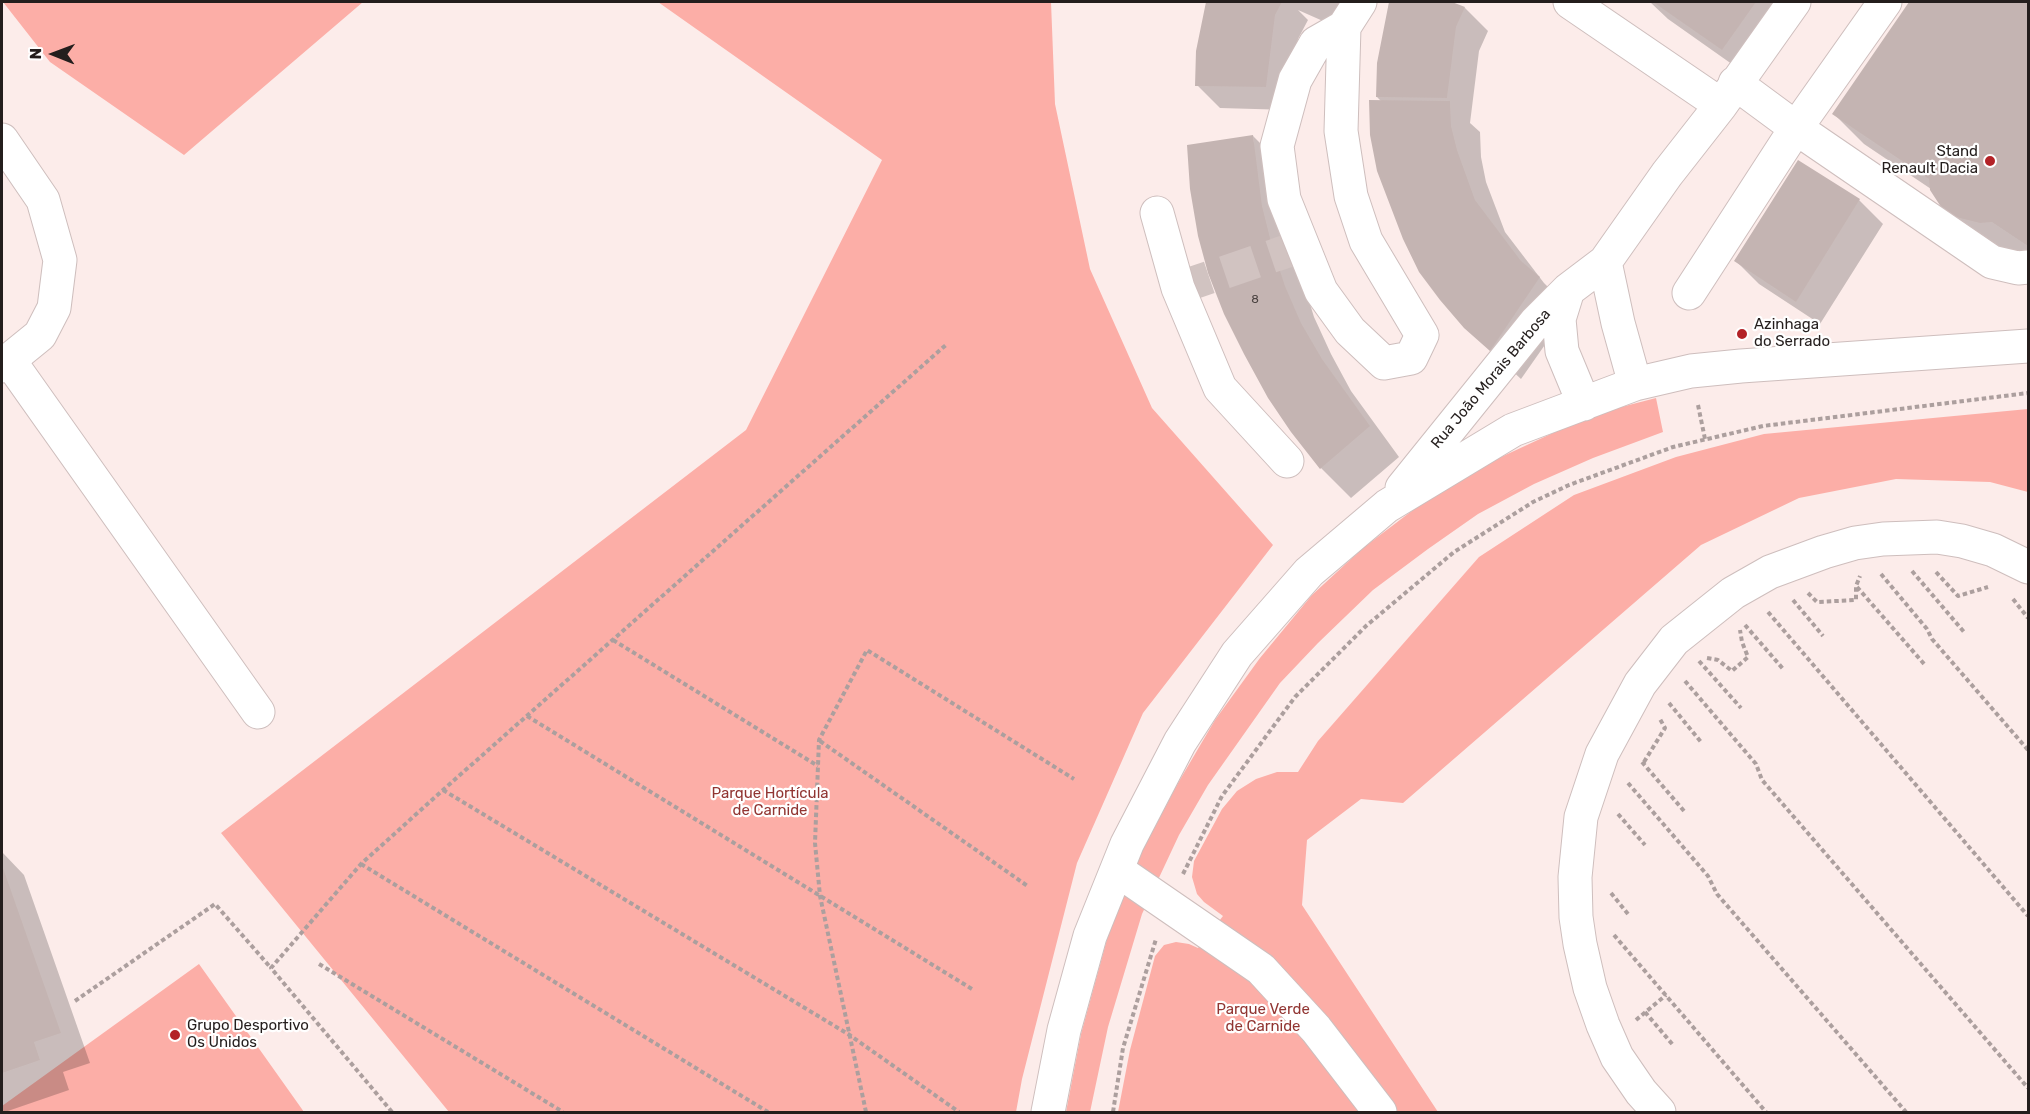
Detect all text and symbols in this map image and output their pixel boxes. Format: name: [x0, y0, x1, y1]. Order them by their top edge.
north arrow: [24, 24, 84, 84]
text: N: [26, 48, 45, 60]
place label: Stand Renault Dacia: [1881, 143, 1978, 178]
marker: Stand Renault Dacia: [1983, 154, 1997, 168]
house number: 8: [1251, 293, 1259, 307]
street label: Rua João Morais Barbosa: [1427, 306, 1555, 452]
place label: Azinhaga do Serrado: [1754, 316, 1830, 351]
marker: Azinhaga do Serrado: [1735, 327, 1749, 341]
park label: Parque Hortícula de Carnide: [711, 785, 829, 820]
park label: Parque Verde de Carnide: [1216, 1001, 1310, 1036]
place label: Grupo Desportivo Os Unidos: [187, 1017, 309, 1052]
marker: Grupo Desportivo Os Unidos: [168, 1028, 182, 1042]

